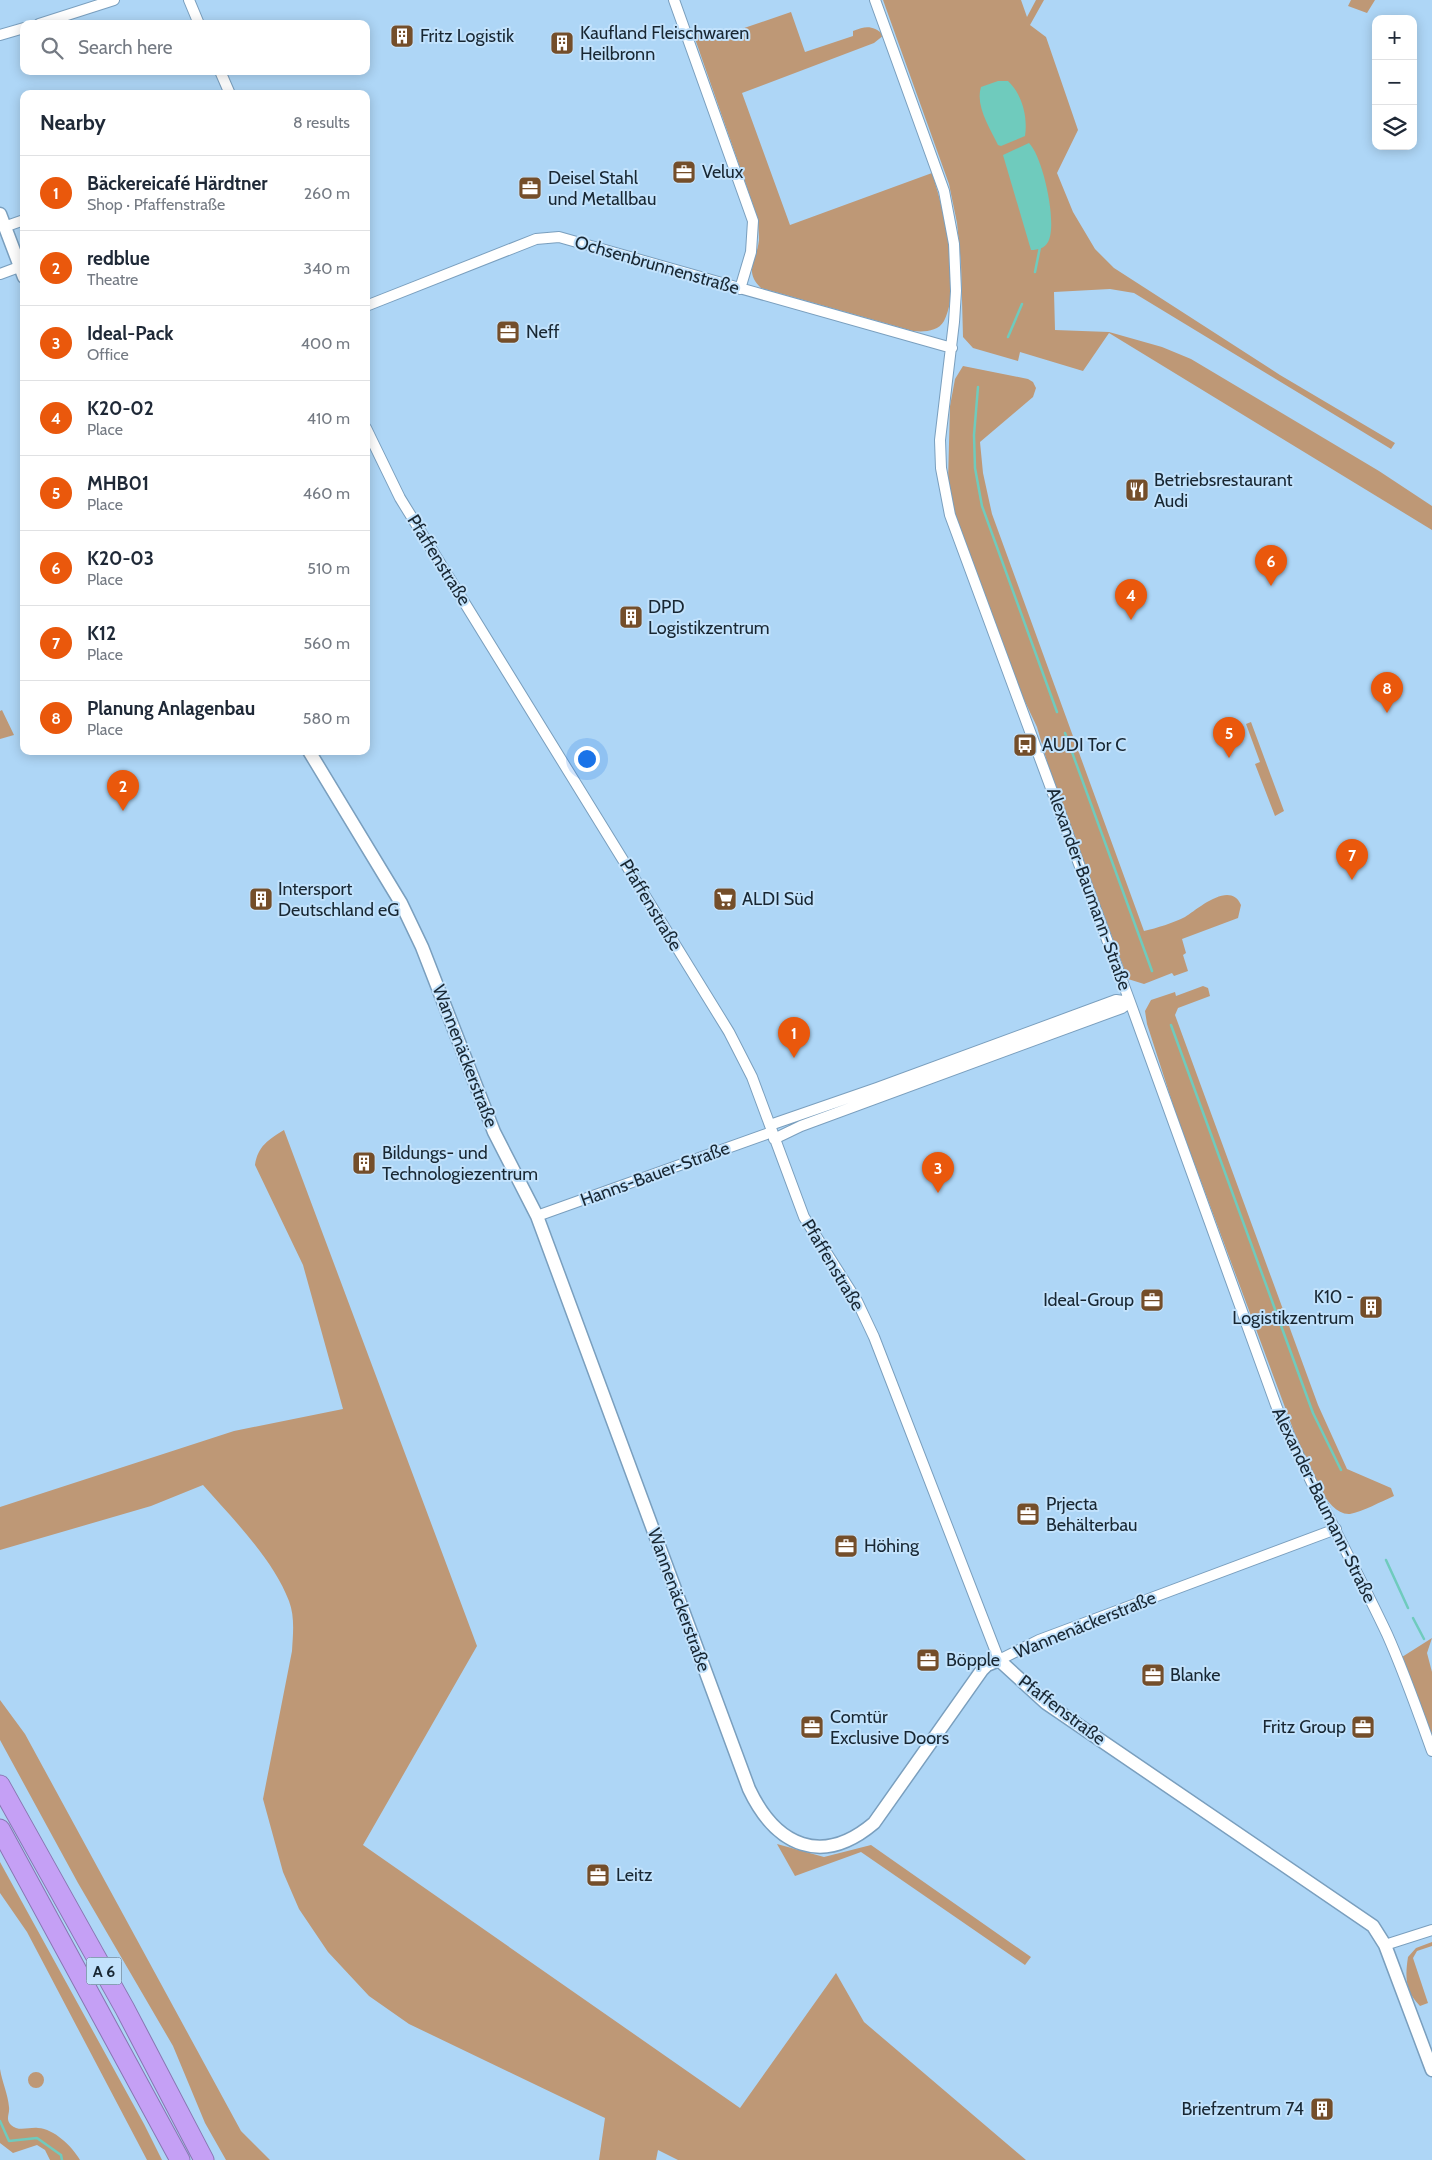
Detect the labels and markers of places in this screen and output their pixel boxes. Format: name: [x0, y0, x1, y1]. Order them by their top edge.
place label: Kaufland Fleischwaren Heilbronn: [580, 22, 749, 65]
building icon: Fritz Logistik: [389, 23, 415, 49]
place label: Fritz Logistik: [420, 25, 515, 47]
building icon: Kaufland Fleischwaren Heilbronn: [549, 30, 575, 56]
office icon: Velux: [671, 159, 697, 185]
place label: Velux: [702, 161, 744, 183]
place label: Deisel Stahl und Metallbau: [548, 167, 656, 210]
office icon: Deisel Stahl und Metallbau: [517, 175, 543, 201]
office icon: Neff: [495, 319, 521, 345]
place label: Neff: [526, 321, 560, 343]
place label: Betriebsrestaurant Audi: [1154, 469, 1293, 512]
restaurant icon: Betriebsrestaurant Audi: [1124, 477, 1150, 503]
pin: 6: [1255, 545, 1287, 586]
pin: 4: [1115, 579, 1147, 620]
place label: DPD Logistikzentrum: [648, 596, 770, 639]
building icon: DPD Logistikzentrum: [618, 604, 644, 630]
pin: 8: [1371, 672, 1403, 713]
pin: 5: [1213, 717, 1245, 758]
bus stop icon: AUDI Tor C: [1012, 732, 1038, 758]
place label: AUDI Tor C: [1042, 734, 1126, 756]
pin: 2: [107, 770, 139, 811]
pin: 7: [1336, 839, 1368, 880]
place label: Intersport Deutschland eG: [278, 878, 399, 921]
building icon: Intersport Deutschland eG: [248, 886, 274, 912]
supermarket icon: ALDI Süd: [712, 886, 738, 912]
place label: ALDI Süd: [742, 888, 814, 910]
pin: 1: [778, 1017, 810, 1058]
place label: Bildungs- und Technologiezentrum: [382, 1142, 538, 1185]
building icon: Bildungs- und Technologiezentrum: [351, 1150, 377, 1176]
pin: 3: [922, 1152, 954, 1193]
place label: K10 - Logistikzentrum: [1232, 1286, 1354, 1329]
office icon: Ideal-Group: [1139, 1287, 1165, 1313]
place label: Ideal-Group: [1043, 1289, 1134, 1311]
building icon: K10 - Logistikzentrum: [1358, 1294, 1384, 1320]
place label: Prjecta Behälterbau: [1046, 1493, 1137, 1536]
office icon: Prjecta Behälterbau: [1015, 1501, 1041, 1527]
office icon: Höhing: [833, 1533, 859, 1559]
place label: Höhing: [864, 1535, 920, 1557]
office icon: Böpple: [915, 1647, 941, 1673]
place label: Böpple: [946, 1649, 1000, 1671]
office icon: Blanke: [1140, 1662, 1166, 1688]
place label: Blanke: [1170, 1664, 1220, 1686]
place label: Comtür Exclusive Doors: [830, 1706, 949, 1749]
office icon: Comtür Exclusive Doors: [799, 1714, 825, 1740]
office icon: Fritz Group: [1350, 1714, 1376, 1740]
place label: Fritz Group: [1262, 1716, 1346, 1738]
office icon: Leitz: [585, 1862, 611, 1888]
place label: Leitz: [616, 1864, 653, 1886]
building icon: Briefzentrum 74: [1309, 2096, 1335, 2122]
place label: Briefzentrum 74: [1181, 2098, 1304, 2120]

